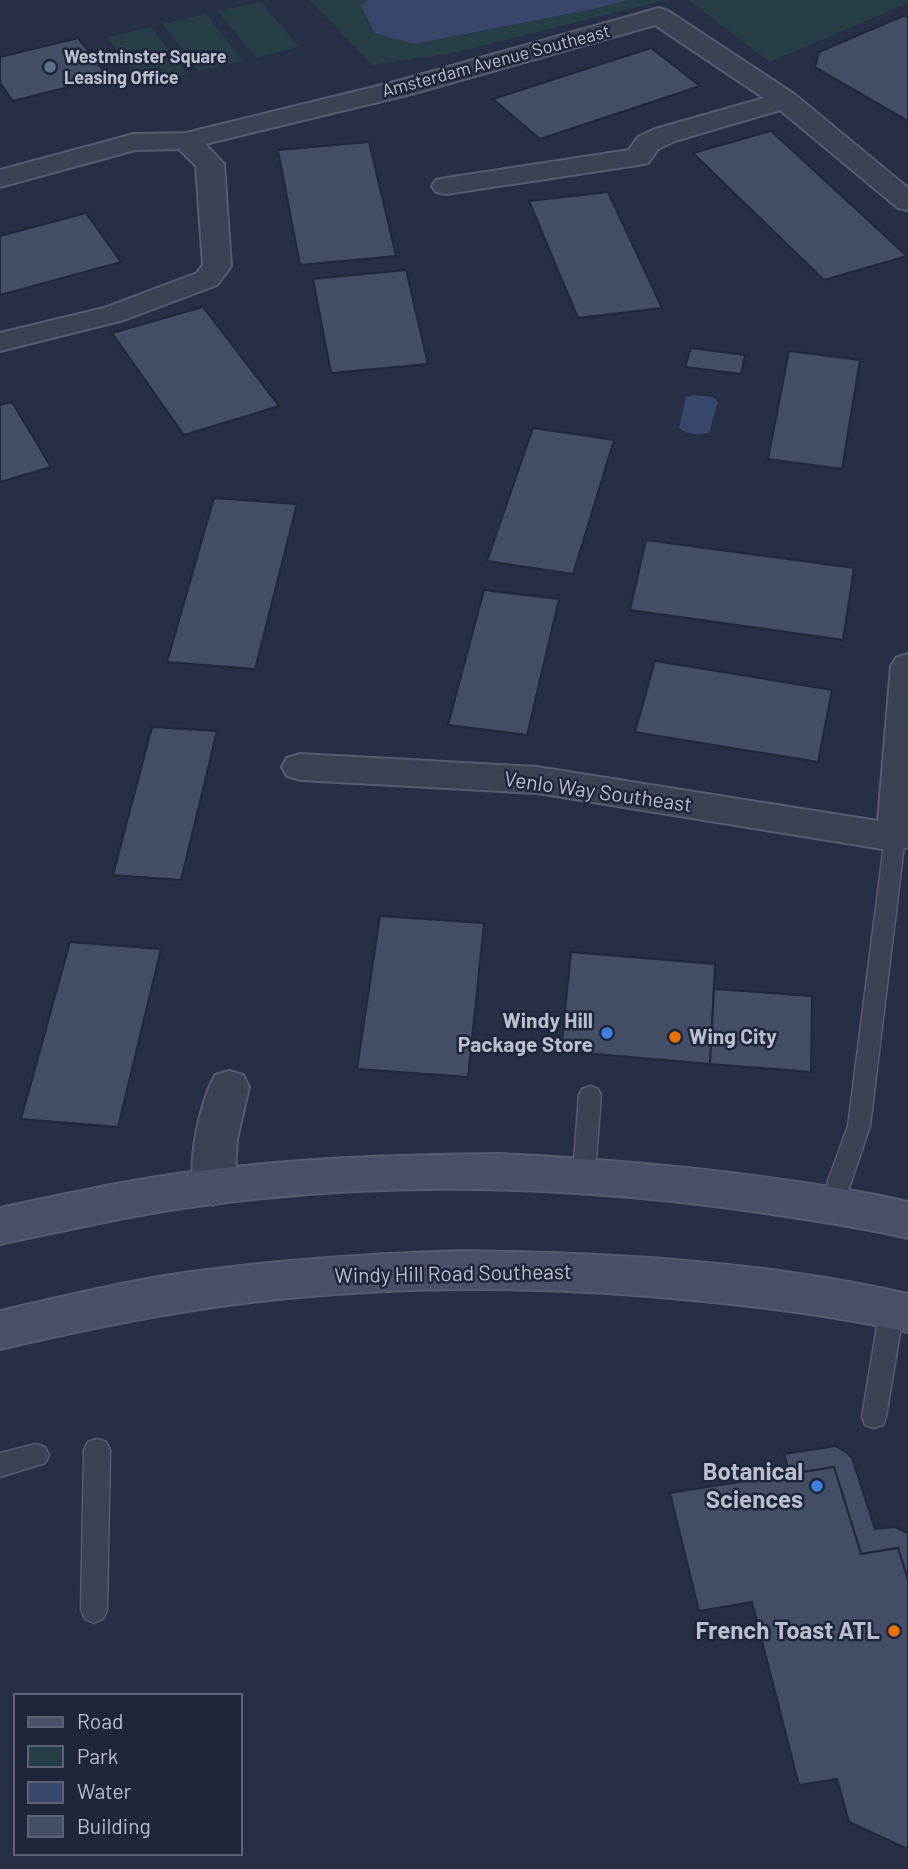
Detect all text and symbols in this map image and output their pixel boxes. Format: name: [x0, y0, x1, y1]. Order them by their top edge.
street label: Amsterdam Avenue Southeast: [379, 19, 612, 101]
place label: Westminster Square Leasing Office: [64, 45, 227, 88]
marker: Westminster Square Leasing Office: [42, 59, 58, 75]
street label: Venlo Way Southeast: [503, 765, 694, 816]
place label: Windy Hill Package Store: [458, 1007, 593, 1056]
place label: Wing City: [689, 1023, 777, 1048]
marker: Windy Hill Package Store: [599, 1025, 615, 1041]
marker: Wing City: [667, 1029, 683, 1045]
street label: Windy Hill Road Southeast: [334, 1258, 572, 1287]
place label: Botanical Sciences: [703, 1456, 803, 1513]
marker: Botanical Sciences: [809, 1478, 825, 1494]
place label: French Toast ATL: [696, 1615, 880, 1644]
marker: French Toast ATL: [886, 1623, 902, 1639]
legend: [14, 1694, 242, 1855]
text: Road: [77, 1708, 123, 1733]
text: Park: [77, 1743, 118, 1768]
text: Water: [77, 1778, 132, 1803]
text: Building: [77, 1813, 151, 1838]

